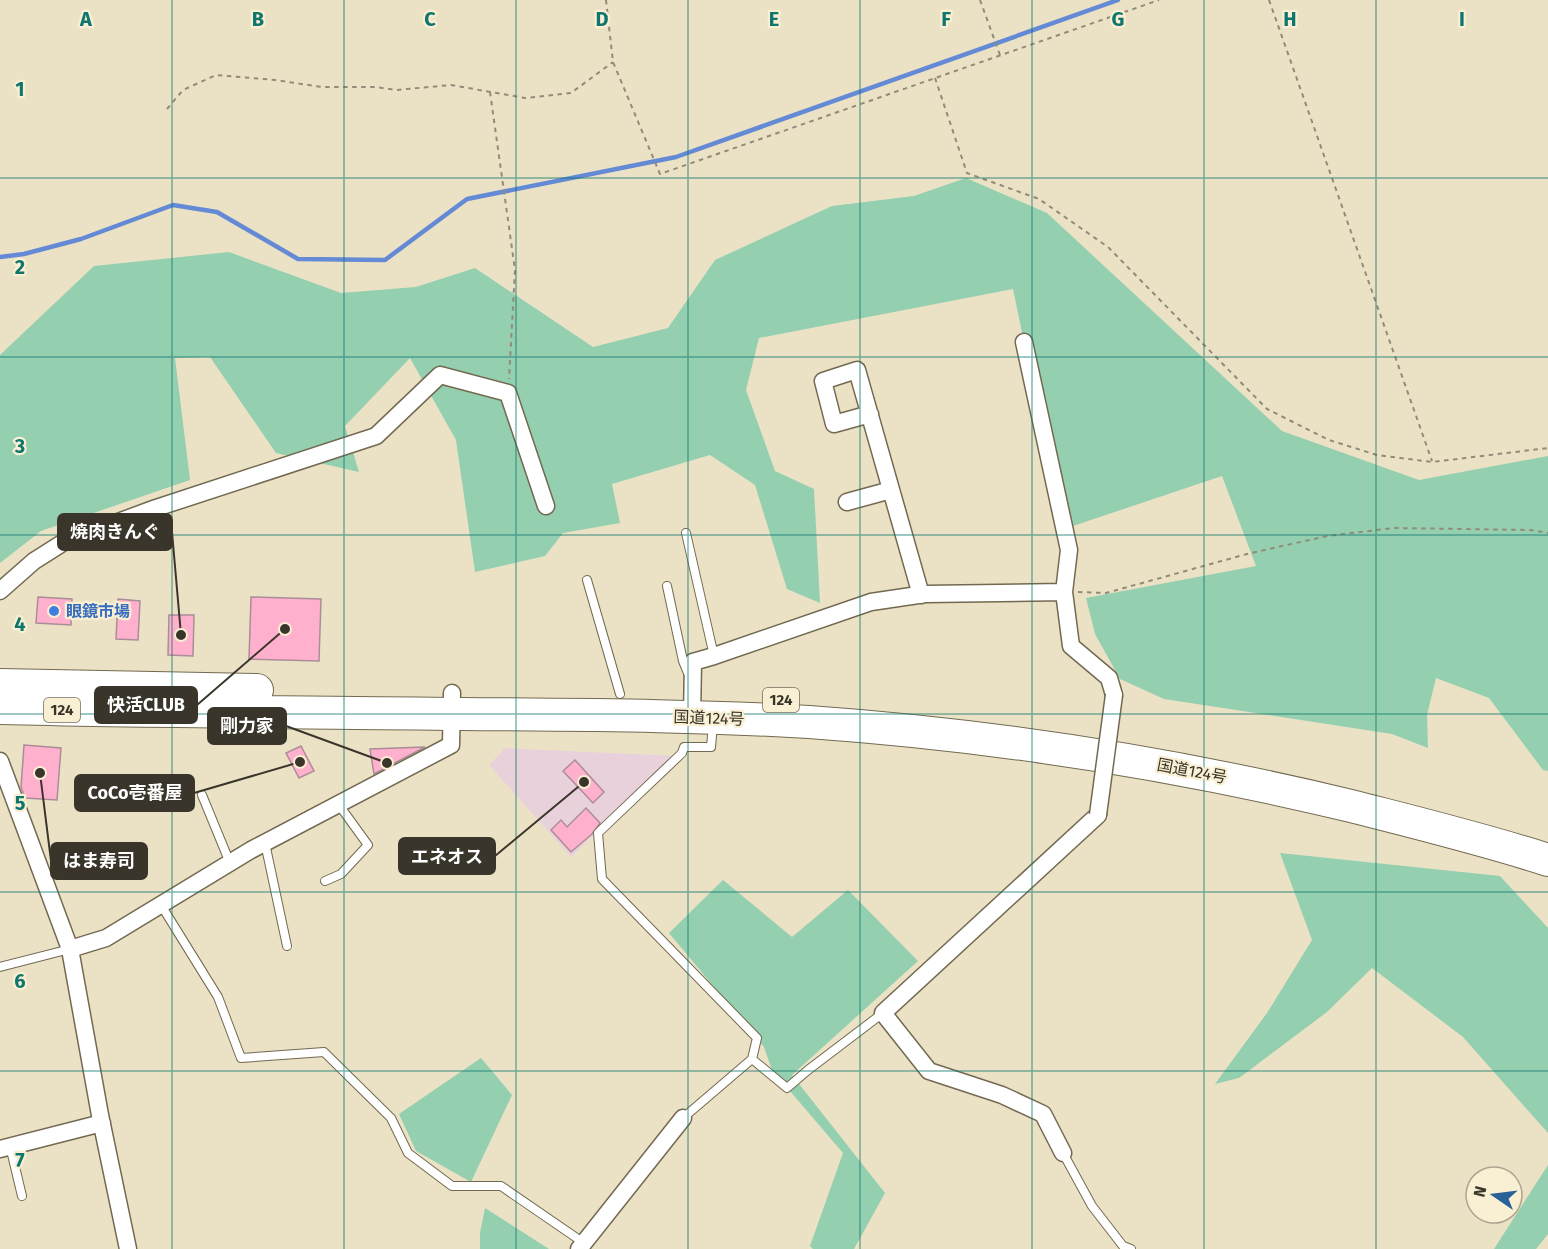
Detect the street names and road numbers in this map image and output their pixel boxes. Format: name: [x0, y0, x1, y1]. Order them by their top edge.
road number: 124: [763, 688, 799, 712]
road number: 124: [44, 698, 80, 722]
street label: 国道124号: [673, 707, 745, 729]
street label: 国道124号: [1155, 755, 1229, 787]

